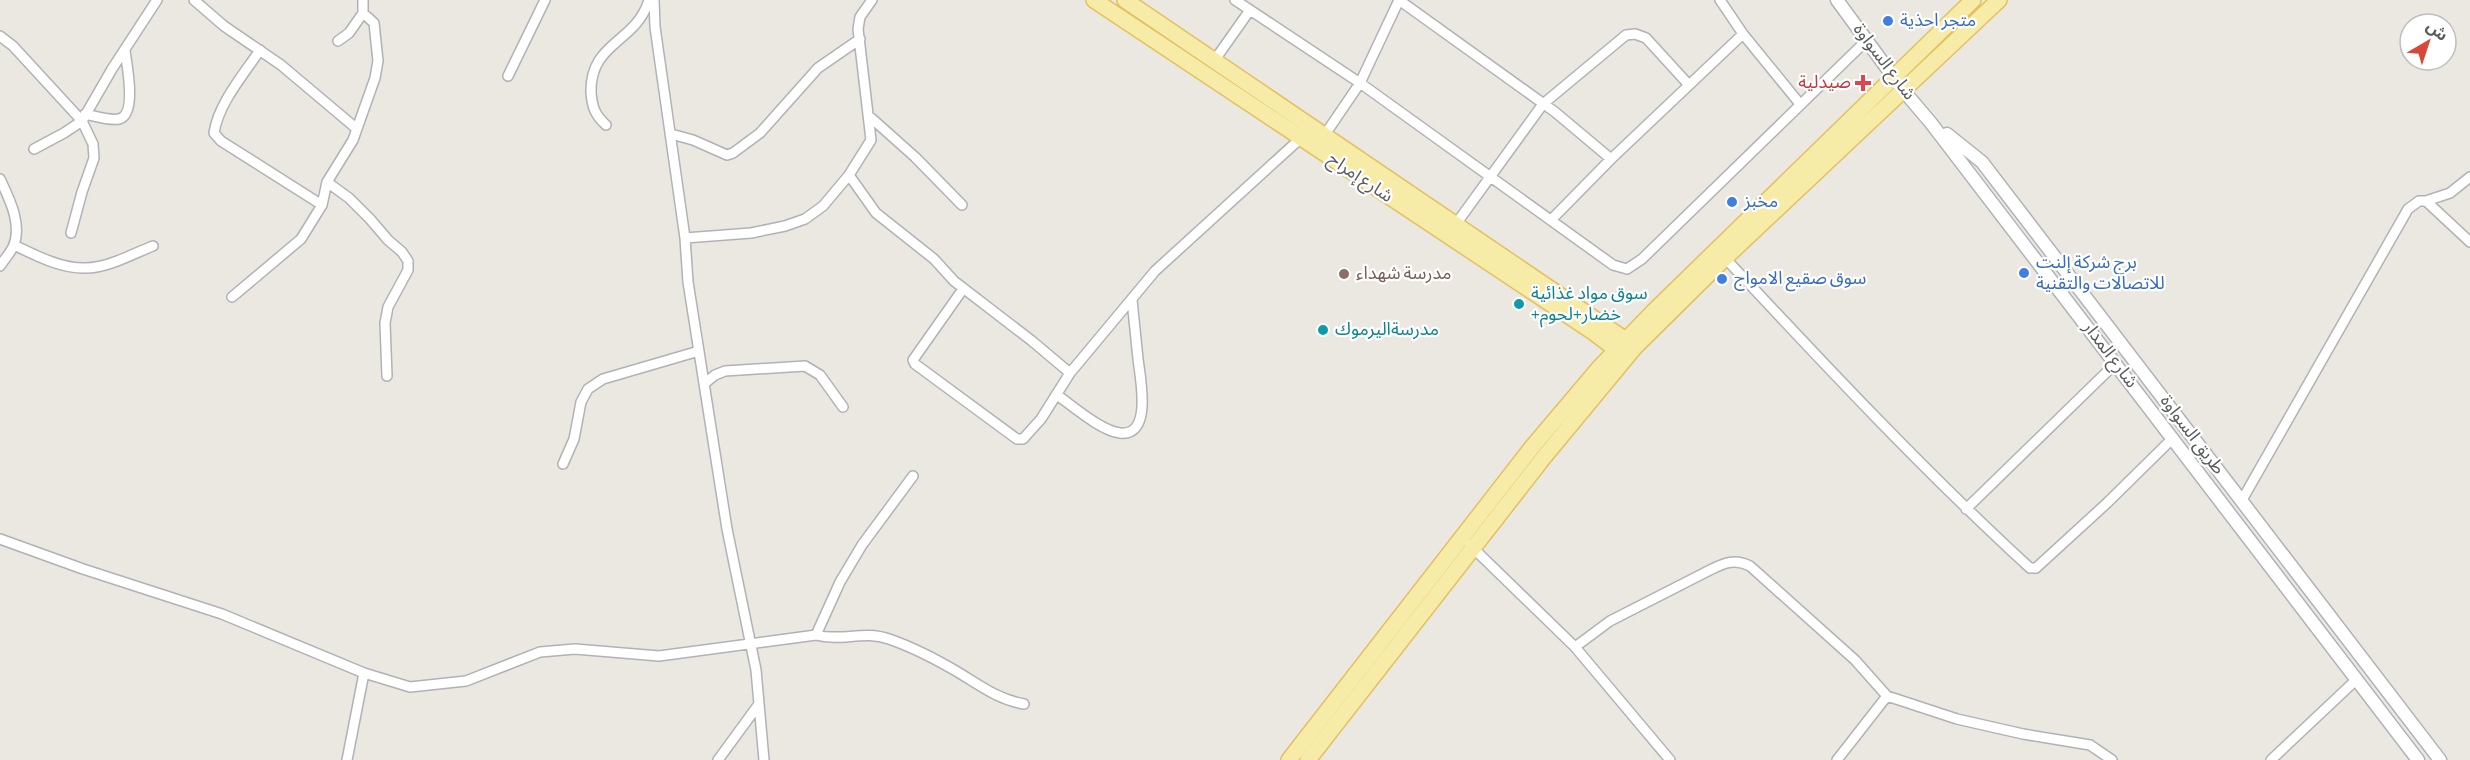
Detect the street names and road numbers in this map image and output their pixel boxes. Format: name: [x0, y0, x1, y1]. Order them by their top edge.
street label: شارع السواوة: [1846, 20, 1918, 106]
street label: شارع إمراح: [1322, 150, 1396, 210]
street label: شارع المدار: [2076, 318, 2141, 394]
street label: طريق السواوة: [2156, 392, 2227, 479]

